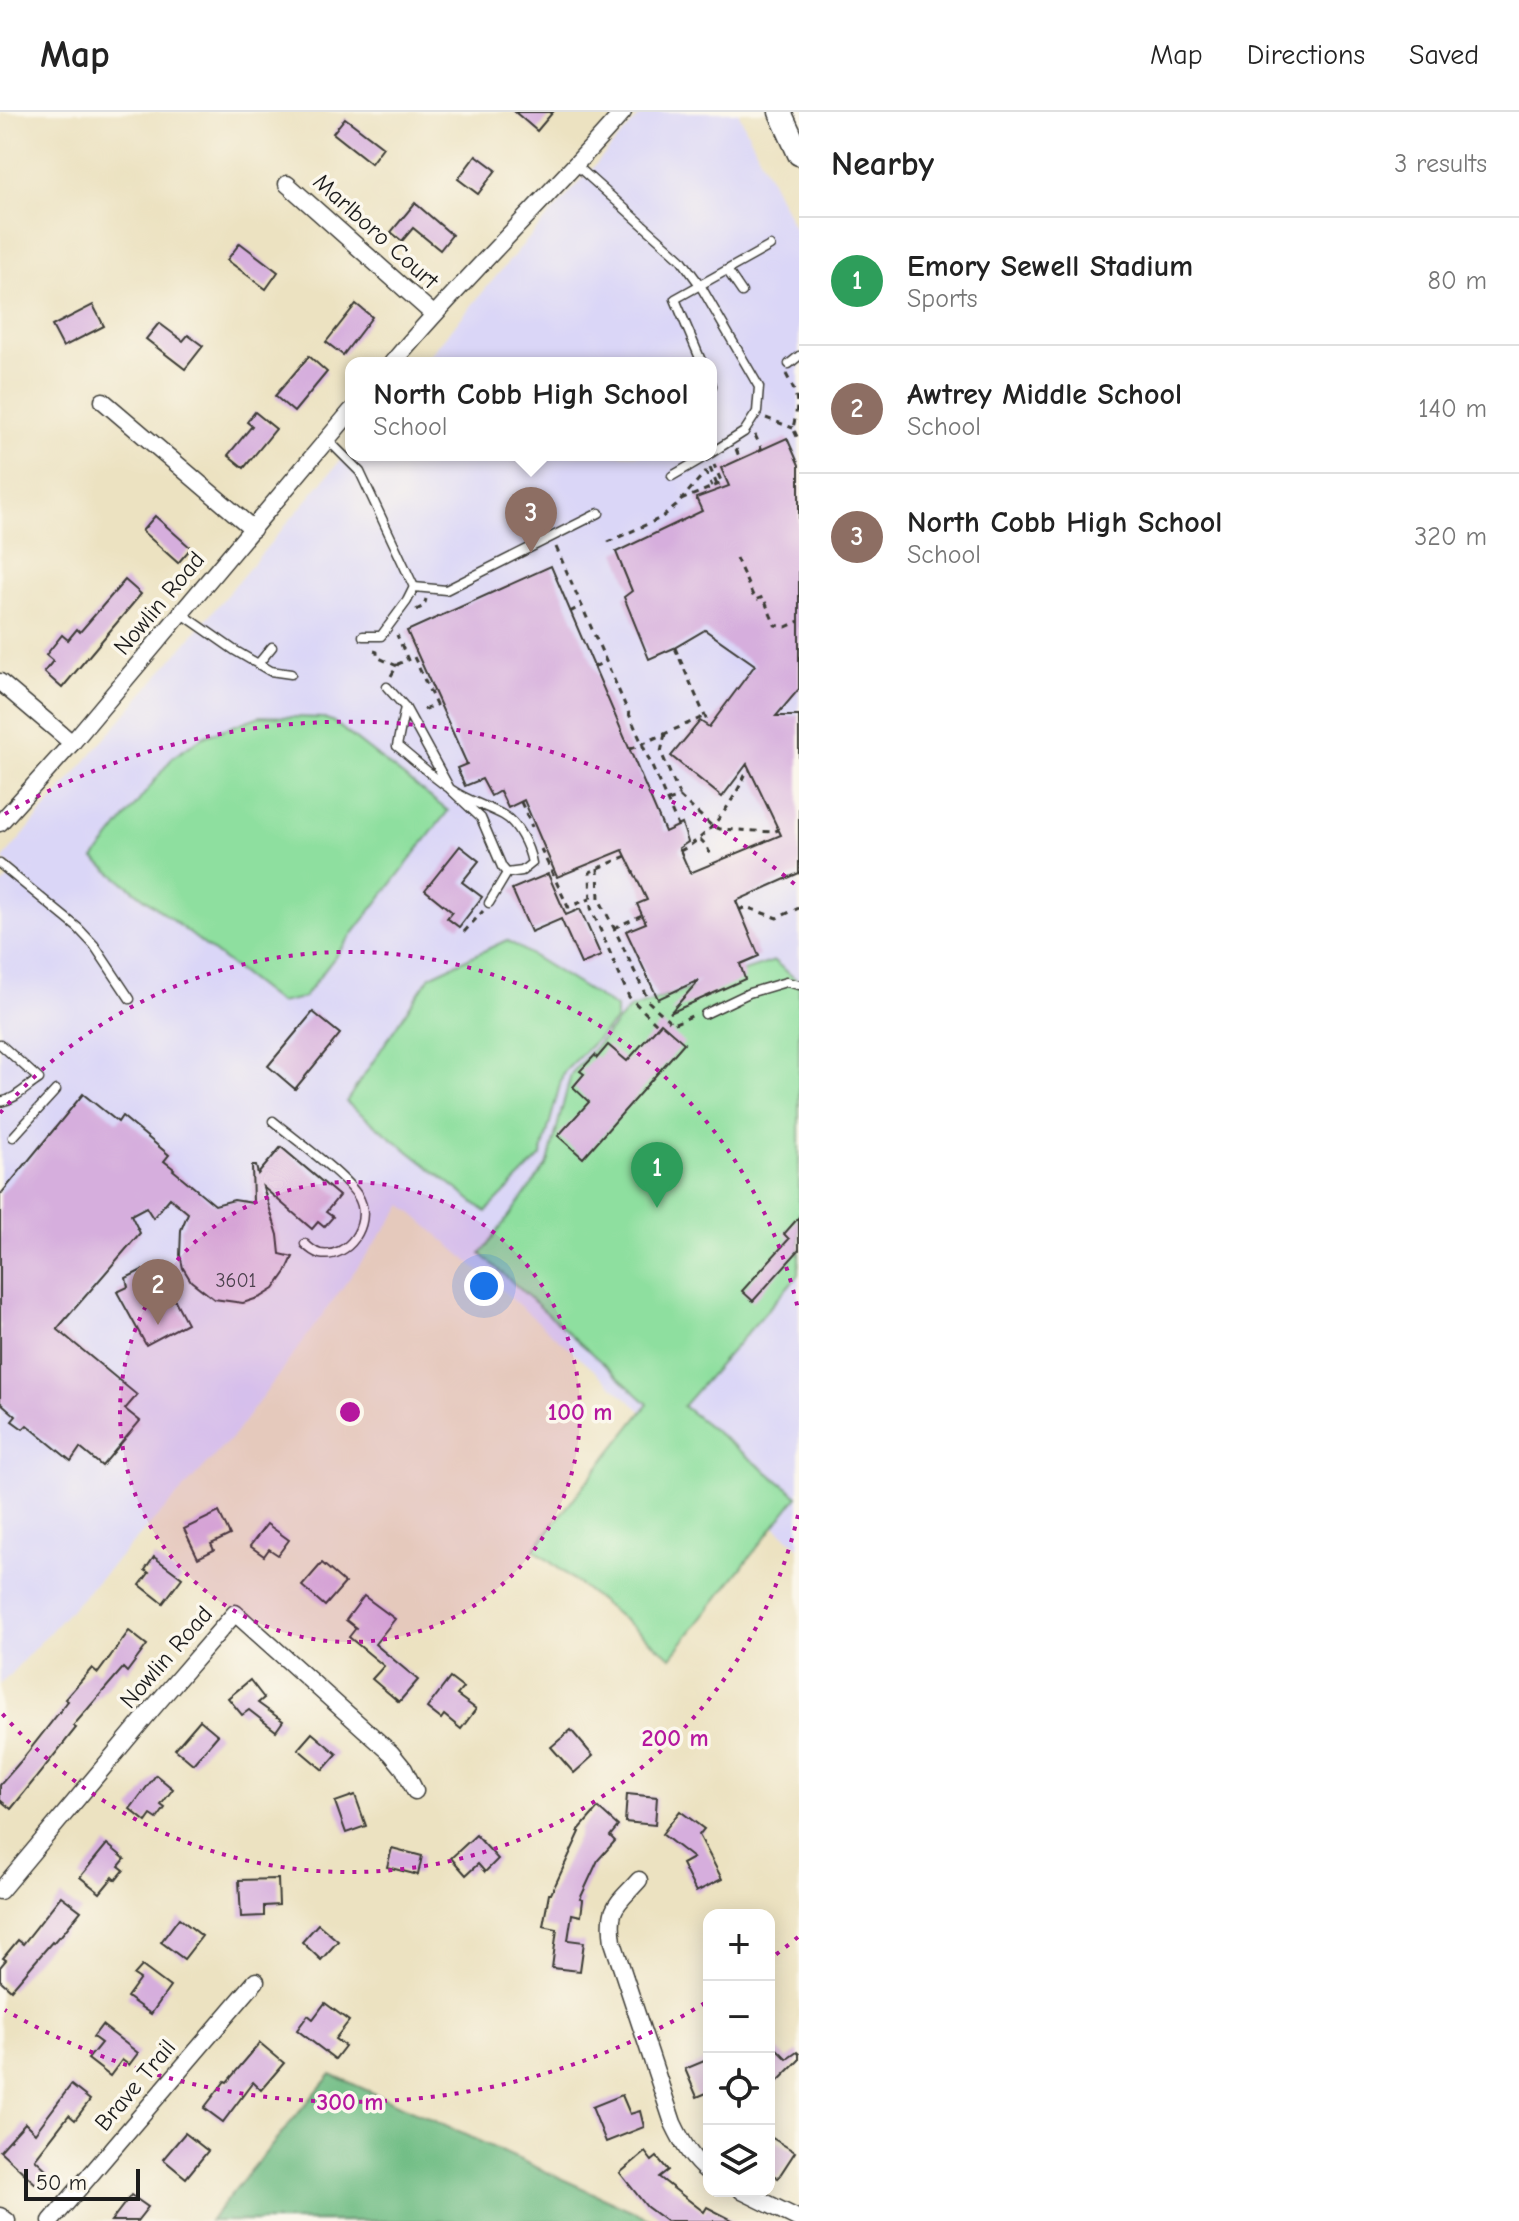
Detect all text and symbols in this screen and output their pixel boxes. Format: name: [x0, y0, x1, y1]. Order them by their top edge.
text: Map: [40, 33, 110, 77]
text: Map: [1150, 39, 1203, 71]
text: Directions: [1247, 39, 1365, 71]
text: Saved: [1409, 39, 1479, 71]
text: Nearby: [831, 144, 934, 184]
text: 3 results: [1394, 149, 1487, 179]
street label: Marlboro Court: [308, 167, 445, 295]
text: Emory Sewell Stadium: [907, 249, 1193, 284]
text: 1: [852, 266, 862, 296]
text: 80 m: [1428, 266, 1487, 296]
text: Sports: [907, 284, 978, 314]
popup: [345, 357, 717, 461]
text: North Cobb High School: [373, 377, 689, 412]
text: Awtrey Middle School: [907, 377, 1182, 412]
text: 2: [851, 394, 863, 424]
text: 140 m: [1418, 394, 1487, 424]
text: School: [373, 412, 447, 442]
text: School: [907, 412, 981, 442]
pin: 3: [505, 487, 557, 553]
text: North Cobb High School: [907, 505, 1222, 540]
text: 3: [851, 522, 863, 552]
text: 320 m: [1414, 522, 1487, 552]
text: School: [907, 540, 981, 570]
street label: Nowlin Road: [108, 546, 210, 660]
pin: 1: [631, 1142, 683, 1208]
pin: 2: [132, 1259, 184, 1325]
your location: [464, 1266, 504, 1306]
house number: 3601: [215, 1269, 257, 1292]
centre of rings: [336, 1398, 364, 1426]
text: 100 m: [548, 1398, 612, 1426]
street label: Nowlin Road: [114, 1600, 218, 1714]
text: 200 m: [641, 1724, 709, 1752]
map controls: [703, 1909, 775, 2197]
button: +: [703, 1909, 775, 1981]
button: −: [703, 1981, 775, 2053]
street label: Brave Trail: [89, 2034, 181, 2136]
button: locate: [703, 2053, 775, 2125]
text: 300 m: [317, 2088, 383, 2116]
button: layers: [703, 2125, 775, 2197]
scale bar: [24, 2165, 140, 2201]
text: 50 m: [36, 2170, 87, 2196]

